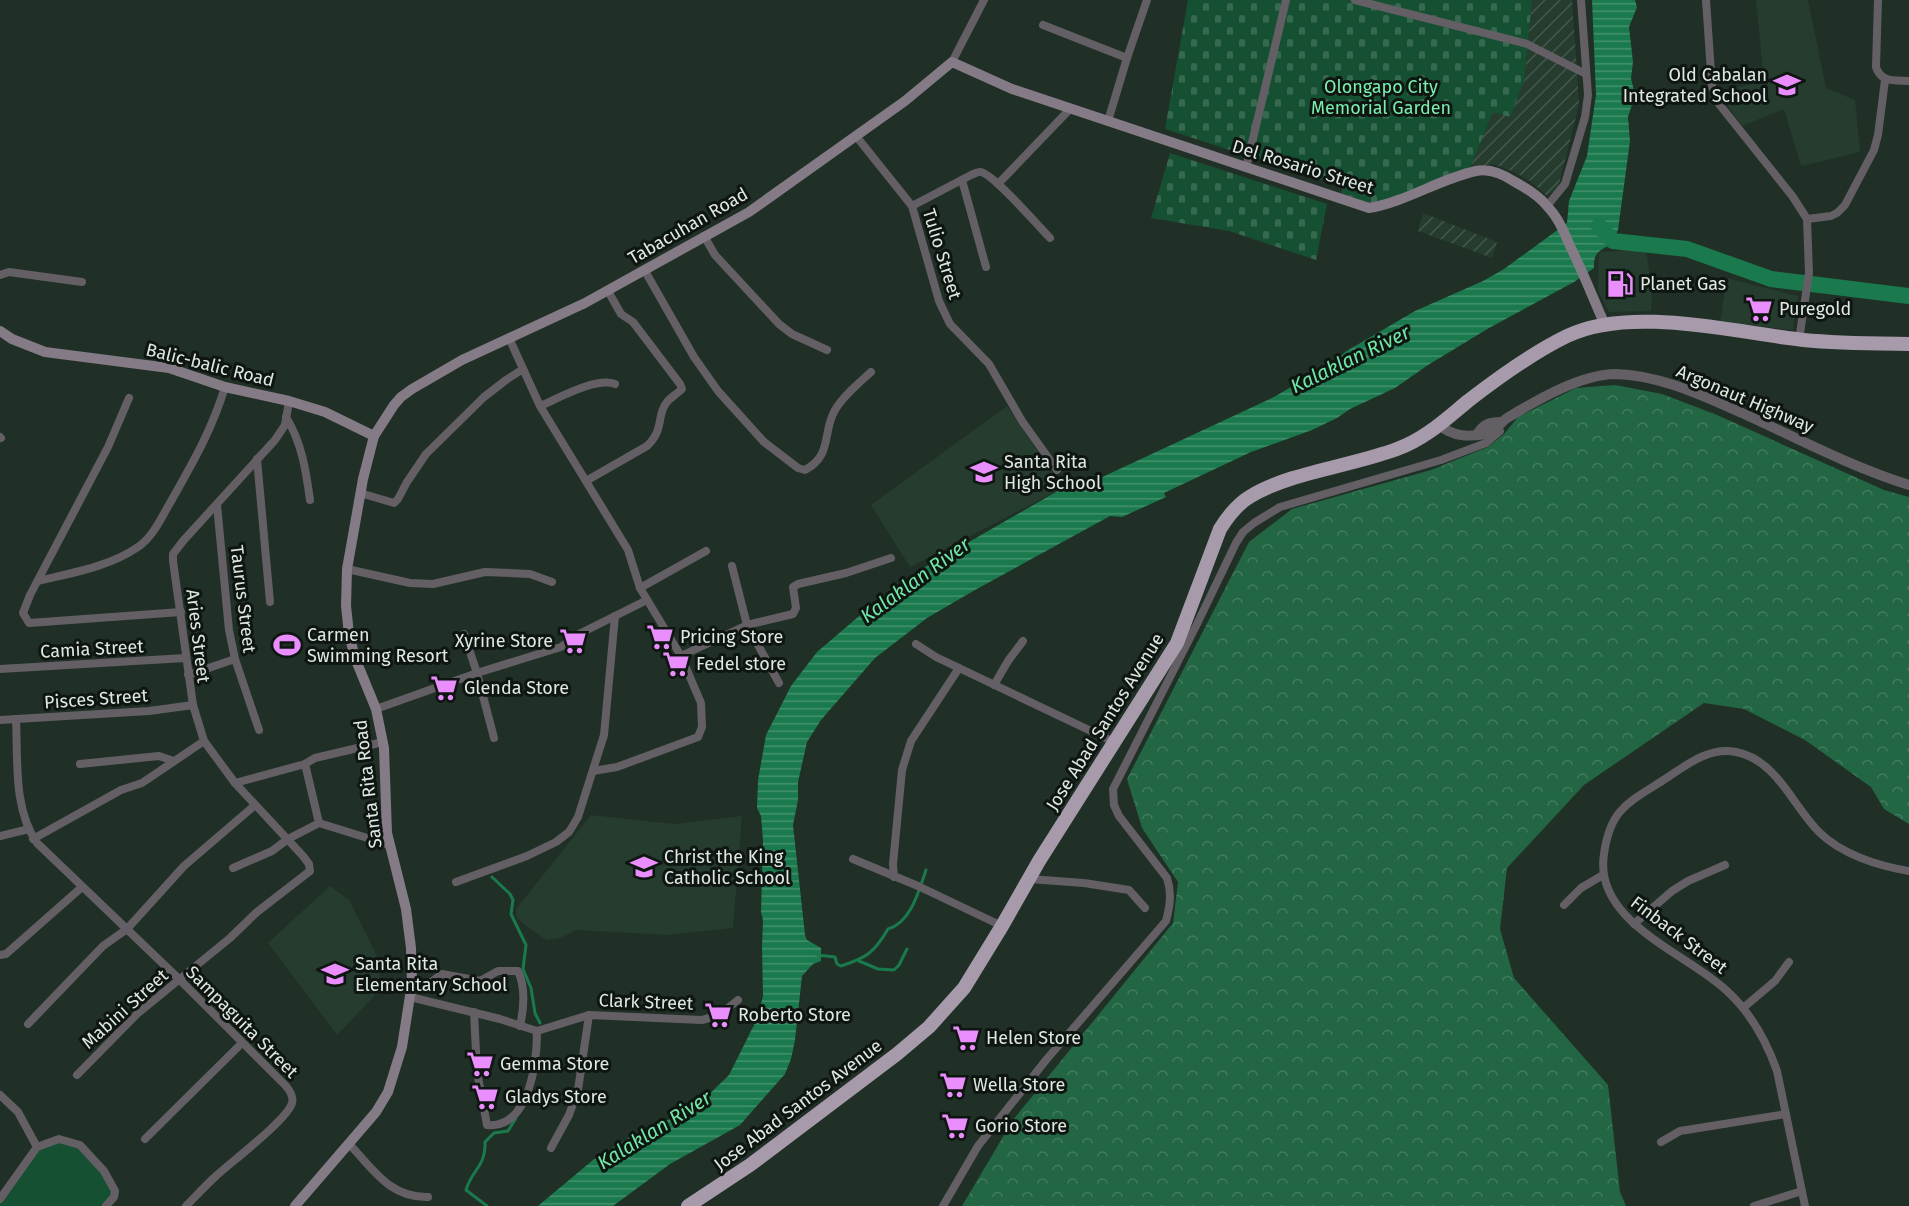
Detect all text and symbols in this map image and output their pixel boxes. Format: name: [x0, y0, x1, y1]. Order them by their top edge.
place label: Old Cabalan Integrated School: [1623, 64, 1767, 107]
school or university icon: Old Cabalan Integrated School: [1772, 70, 1802, 100]
park label: Olongapo City Memorial Garden: [1311, 76, 1451, 119]
street label: Del Rosario Street: [1230, 135, 1377, 199]
street label: Tabacuhan Road: [624, 183, 752, 269]
street label: Tulio Street: [918, 206, 966, 302]
fuel station icon: Planet Gas: [1605, 269, 1635, 299]
place label: Planet Gas: [1640, 273, 1726, 295]
supermarket icon: Puregold: [1744, 294, 1774, 324]
place label: Puregold: [1779, 298, 1851, 320]
water label: Kalaklan River: [1286, 319, 1415, 398]
street label: Balic-balic Road: [144, 338, 276, 392]
street label: Argonaut Highway: [1673, 360, 1817, 438]
place label: Santa Rita High School: [1004, 451, 1101, 494]
school or university icon: Santa Rita High School: [969, 457, 999, 487]
water label: Kalaklan River: [855, 531, 976, 628]
street label: Taurus Street: [225, 544, 261, 654]
street label: Aries Street: [181, 588, 215, 685]
supermarket icon: Pricing Store: [645, 622, 675, 652]
place label: Carmen Swimming Resort: [307, 624, 449, 667]
supermarket icon: Xyrine Store: [558, 626, 588, 656]
place label: Pricing Store: [680, 626, 783, 648]
street label: Jose Abad Santos Avenue: [1041, 629, 1169, 815]
sports icon: Carmen Swimming Resort: [272, 630, 302, 660]
place label: Xyrine Store: [455, 630, 553, 652]
street label: Camia Street: [40, 635, 145, 663]
supermarket icon: Fedel store: [661, 649, 691, 679]
place label: Fedel store: [696, 653, 786, 675]
supermarket icon: Glenda Store: [429, 673, 459, 703]
place label: Glenda Store: [464, 677, 569, 699]
street label: Pisces Street: [43, 684, 149, 714]
street label: Santa Rita Road: [349, 718, 387, 850]
place label: Christ the King Catholic School: [664, 846, 790, 889]
school or university icon: Christ the King Catholic School: [629, 852, 659, 882]
street label: Finback Street: [1626, 891, 1732, 979]
place label: Santa Rita Elementary School: [355, 953, 507, 996]
school or university icon: Santa Rita Elementary School: [320, 959, 350, 989]
street label: Sampaguita Street: [181, 961, 303, 1083]
street label: Mabini Street: [77, 964, 173, 1054]
street label: Clark Street: [598, 989, 694, 1015]
supermarket icon: Roberto Store: [703, 1000, 733, 1030]
place label: Roberto Store: [738, 1004, 851, 1026]
supermarket icon: Helen Store: [951, 1023, 981, 1053]
place label: Helen Store: [986, 1027, 1081, 1049]
street label: Jose Abad Santos Avenue: [710, 1035, 886, 1175]
supermarket icon: Gemma Store: [465, 1049, 495, 1079]
place label: Gemma Store: [500, 1053, 609, 1075]
supermarket icon: Wella Store: [938, 1070, 968, 1100]
place label: Wella Store: [973, 1074, 1065, 1096]
supermarket icon: Gladys Store: [470, 1082, 500, 1112]
water label: Kalaklan River: [593, 1085, 717, 1175]
place label: Gladys Store: [505, 1086, 607, 1108]
supermarket icon: Gorio Store: [940, 1111, 970, 1141]
place label: Gorio Store: [975, 1115, 1067, 1137]

